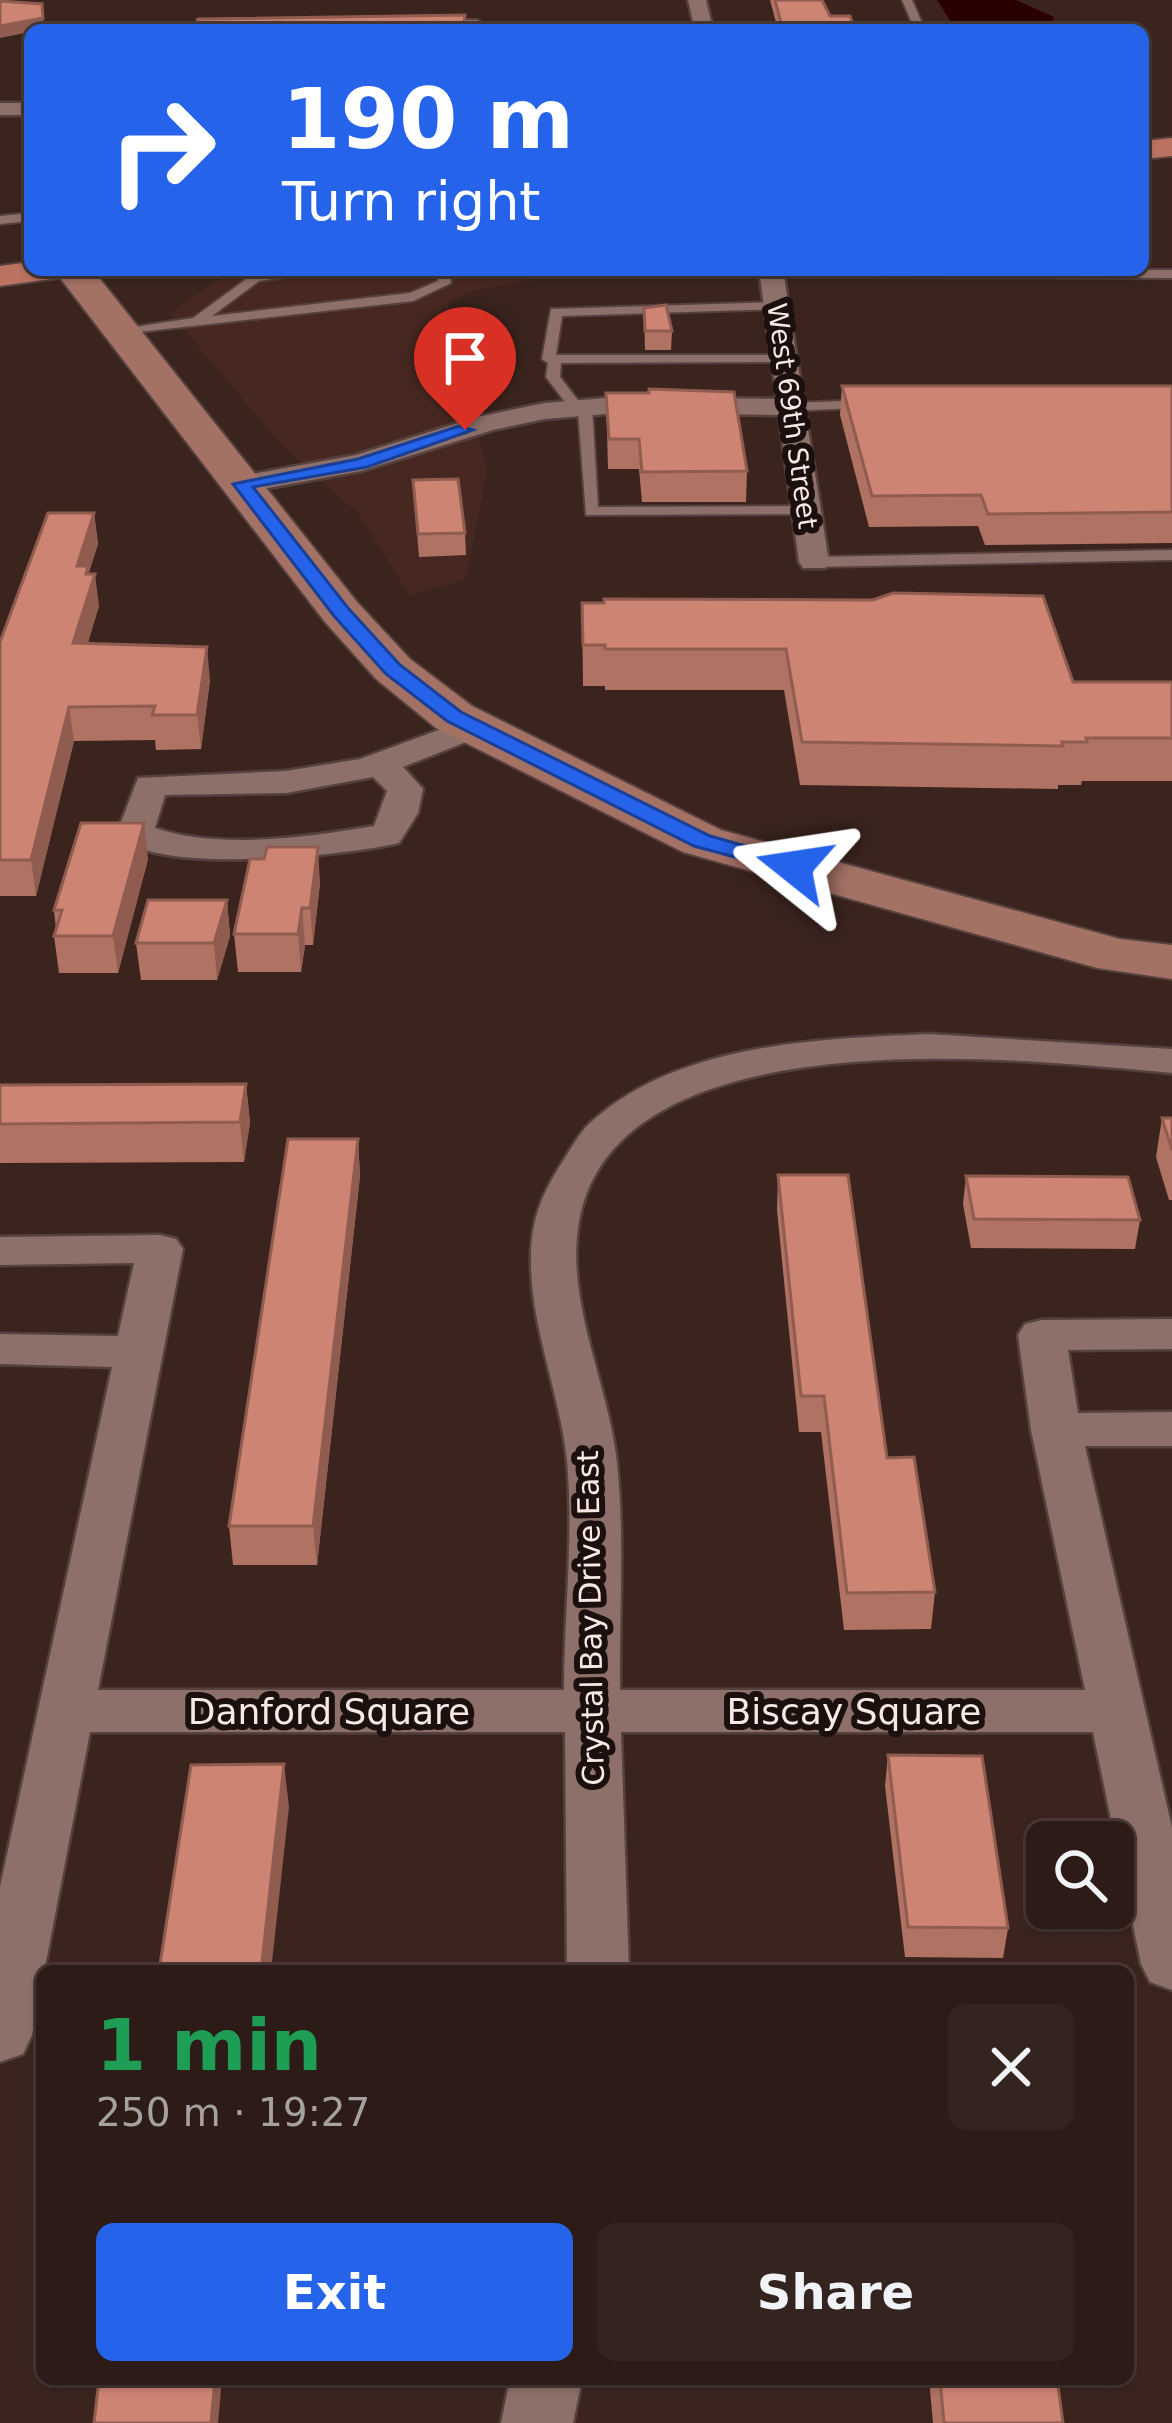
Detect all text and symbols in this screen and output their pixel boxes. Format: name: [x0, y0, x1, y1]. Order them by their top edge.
text: 190 m: [282, 70, 574, 168]
icon: right: [84, 72, 240, 228]
text: Turn right: [282, 170, 541, 233]
street label: West 69th Street: [761, 301, 824, 531]
pin: [414, 307, 516, 430]
icon: arrive: [432, 325, 498, 391]
position arrow: [731, 804, 857, 930]
street label: Crystal Bay Drive East: [570, 1450, 611, 1786]
street label: Danford Square: [188, 1691, 470, 1732]
street label: Biscay Square: [727, 1691, 981, 1732]
map controls: [1026, 1821, 1134, 1929]
button: search: [1026, 1821, 1134, 1929]
text: 1 min: [96, 2003, 322, 2087]
button: close: [948, 2004, 1074, 2130]
text: 250 m · 19:27: [96, 2090, 370, 2135]
button: Exit: [96, 2223, 573, 2361]
button: Share: [597, 2223, 1074, 2361]

